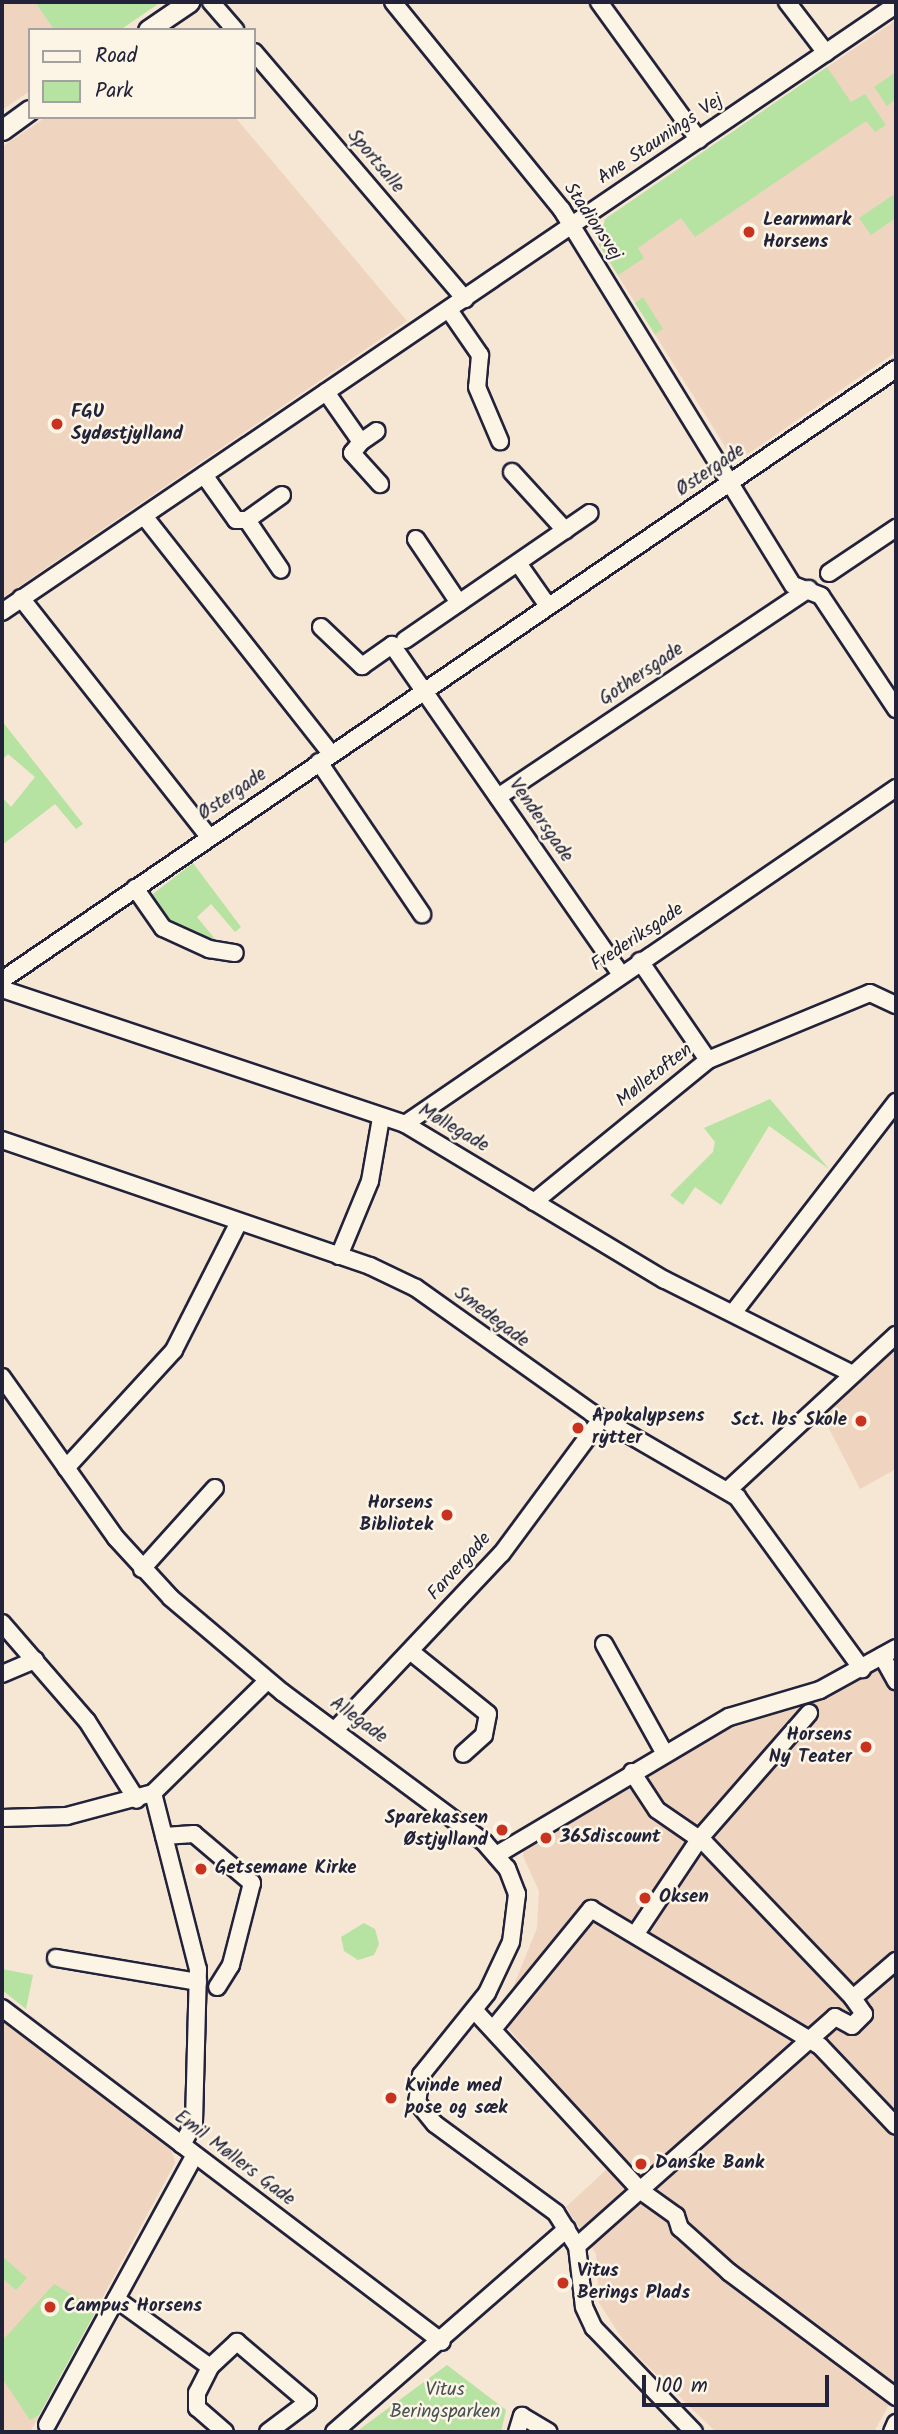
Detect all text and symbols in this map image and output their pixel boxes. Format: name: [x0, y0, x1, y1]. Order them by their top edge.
legend: [28, 28, 256, 119]
text: Road: [95, 40, 137, 73]
text: Park: [95, 75, 133, 108]
street label: Ane Staunings Vej: [594, 90, 728, 190]
street label: Sportsalle: [342, 125, 408, 199]
street label: Stadionsvej: [558, 179, 626, 265]
place label: Learnmark Horsens: [763, 210, 851, 254]
marker: Learnmark Horsens: [741, 224, 757, 240]
place label: FGU Sydøstjylland: [71, 402, 183, 446]
marker: FGU Sydøstjylland: [49, 416, 65, 432]
street label: Østergade: [672, 440, 750, 502]
street label: Gothersgade: [596, 639, 688, 711]
street label: Østergade: [194, 764, 272, 826]
street label: Vendersgade: [503, 775, 577, 867]
street label: Frederiksgade: [587, 899, 689, 977]
street label: Mølletoften: [612, 1039, 698, 1113]
street label: Møllegade: [414, 1100, 492, 1158]
street label: Smedegade: [449, 1282, 533, 1354]
place label: Apokalypsens rytter: [592, 1406, 705, 1450]
place label: Sct. Ibs Skole: [731, 1410, 847, 1432]
marker: Sct. Ibs Skole: [853, 1413, 869, 1429]
marker: Apokalypsens rytter: [570, 1420, 586, 1436]
place label: Horsens Bibliotek: [360, 1493, 433, 1537]
marker: Horsens Bibliotek: [439, 1507, 455, 1523]
street label: Farvergade: [423, 1528, 497, 1606]
street label: Allegade: [325, 1693, 391, 1749]
place label: Horsens Ny Teater: [769, 1725, 852, 1769]
marker: Horsens Ny Teater: [858, 1739, 874, 1755]
place label: Sparekassen Østjylland: [385, 1808, 488, 1852]
marker: Sparekassen Østjylland: [494, 1822, 510, 1838]
place label: 365discount: [560, 1827, 661, 1849]
marker: 365discount: [538, 1830, 554, 1846]
place label: Getsemane Kirke: [215, 1858, 357, 1880]
marker: Getsemane Kirke: [193, 1861, 209, 1877]
place label: Oksen: [659, 1887, 709, 1909]
marker: Oksen: [637, 1890, 653, 1906]
place label: Kvinde med pose og sæk: [405, 2076, 507, 2120]
marker: Kvinde med pose og sæk: [383, 2090, 399, 2106]
street label: Emil Møllers Gade: [169, 2106, 299, 2212]
place label: Danske Bank: [655, 2153, 764, 2175]
marker: Danske Bank: [633, 2156, 649, 2172]
place label: Vitus Berings Plads: [577, 2261, 690, 2305]
marker: Vitus Berings Plads: [555, 2275, 571, 2291]
place label: Campus Horsens: [64, 2296, 202, 2318]
marker: Campus Horsens: [42, 2299, 58, 2315]
scale bar: [646, 2360, 833, 2404]
text: 100 m: [655, 2370, 708, 2403]
park label: Vitus Beringsparken: [390, 2380, 500, 2424]

